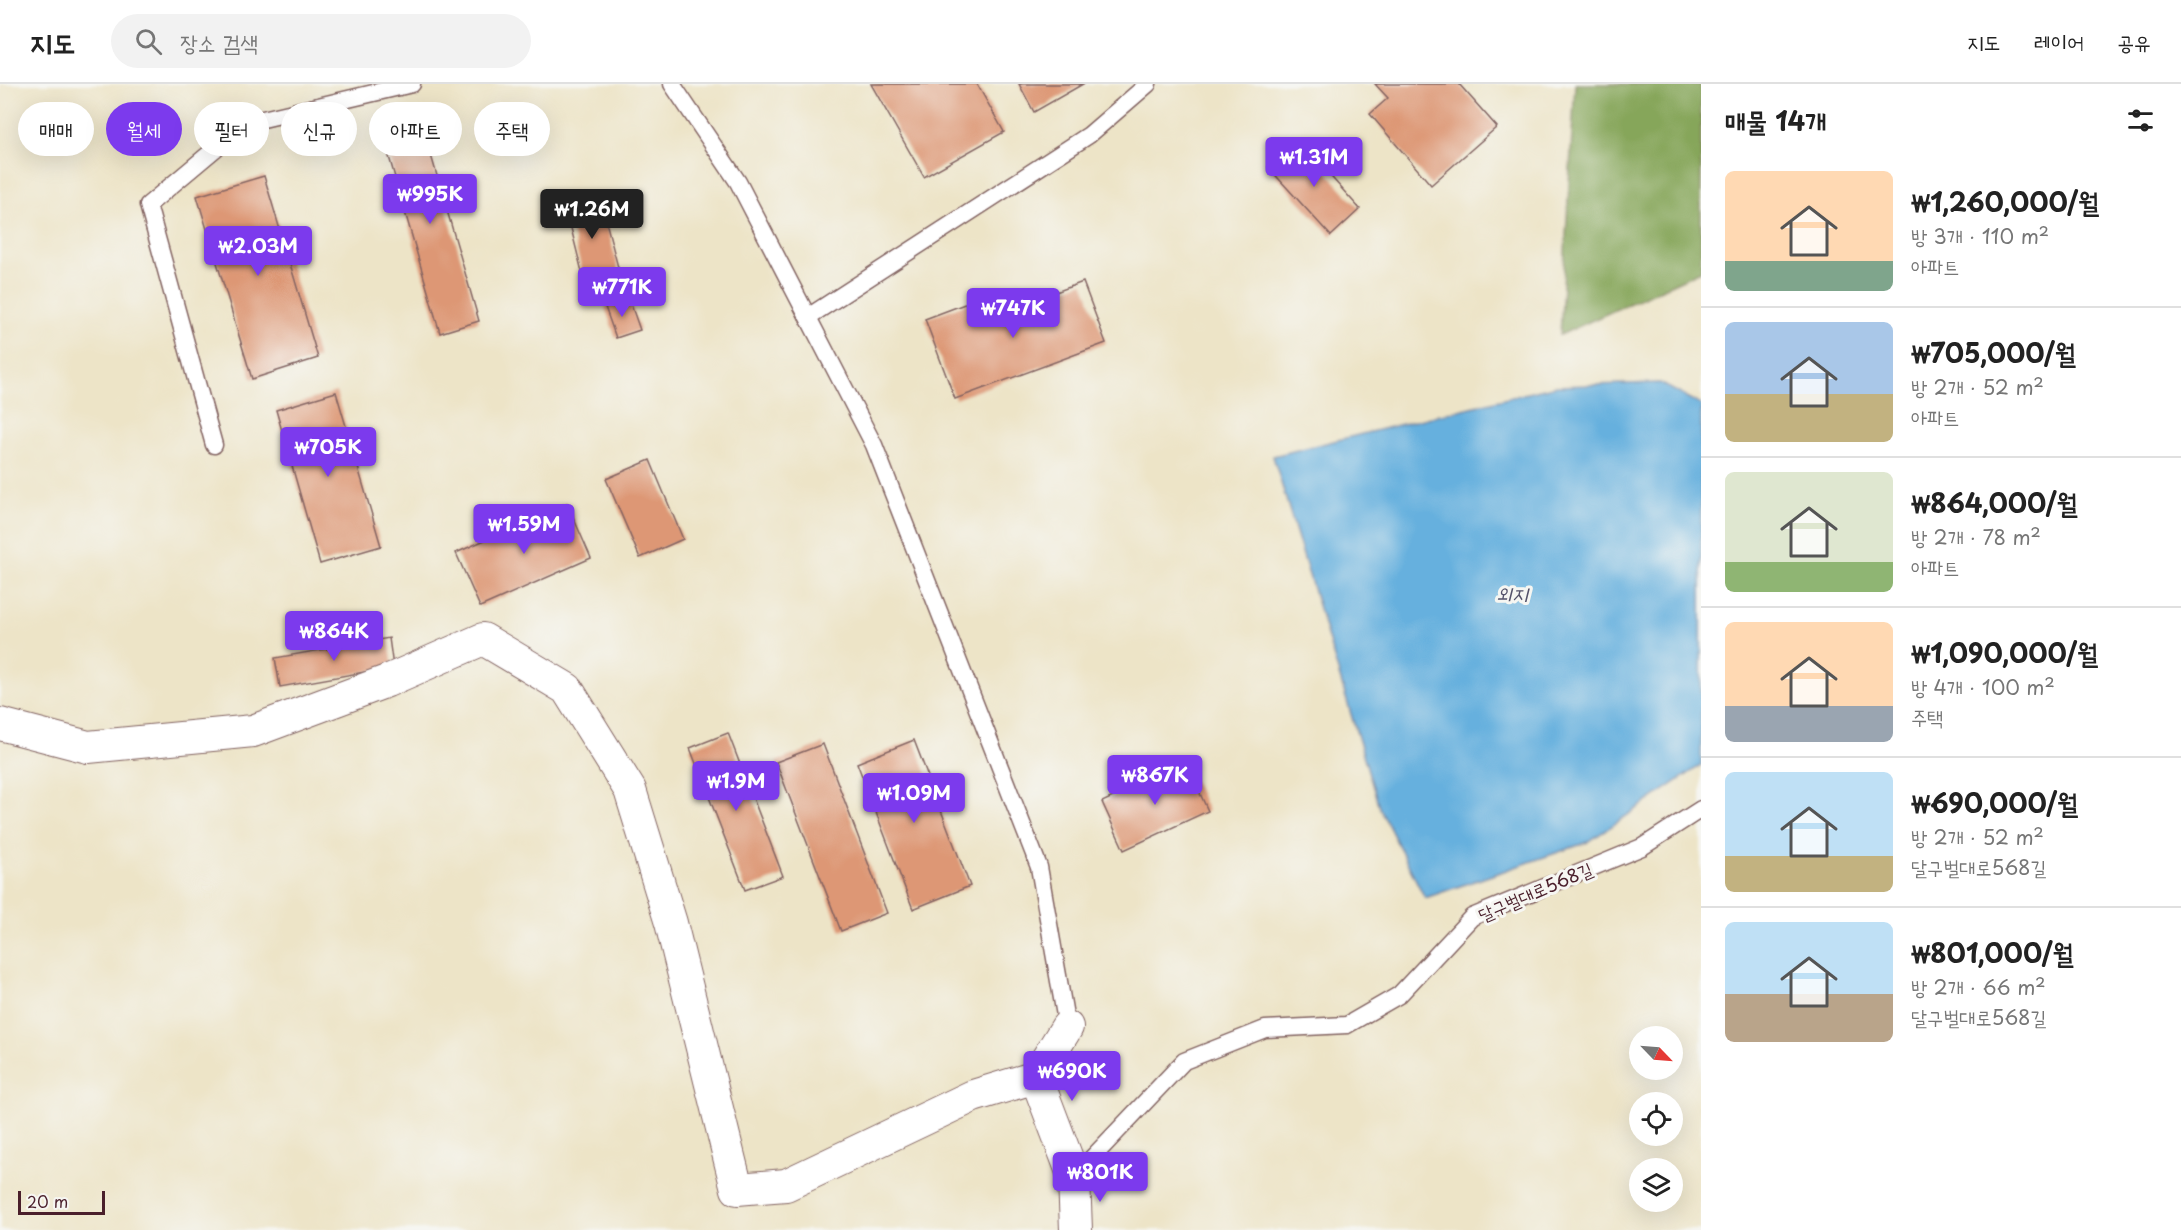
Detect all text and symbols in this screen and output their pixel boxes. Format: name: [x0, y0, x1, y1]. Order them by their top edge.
search box: [111, 14, 531, 68]
text: 지도: [30, 20, 75, 63]
icon: search: [132, 25, 165, 58]
text: 장소 검색: [180, 25, 258, 58]
text: 지도: [1967, 25, 2001, 57]
text: 레이어: [2034, 25, 2084, 57]
text: 공유: [2117, 25, 2151, 57]
text: 매물 14개: [1725, 101, 1826, 140]
chip: 매매: [18, 102, 94, 156]
chip: 월세: [106, 102, 182, 156]
chip: 필터: [194, 102, 269, 156]
chip: 신규: [281, 102, 357, 156]
chip: 아파트: [369, 102, 462, 156]
chip: 주택: [474, 102, 550, 156]
icon: filters: [2124, 104, 2157, 137]
pin: ₩1.31M: [1265, 137, 1363, 188]
text: ₩1.31M: [1279, 141, 1349, 171]
pin: ₩995K: [388, 174, 472, 225]
text: ₩995K: [397, 178, 463, 208]
text: ₩1,260,000/월: [1911, 182, 2099, 221]
pin: ₩1.26M: [543, 189, 641, 240]
text: ₩1.26M: [554, 193, 630, 223]
icon: home: [1773, 195, 1845, 267]
text: 방 3개 · 110 m²: [1911, 221, 2049, 251]
pin: ₩2.03M: [209, 226, 307, 277]
text: ₩2.03M: [218, 230, 298, 260]
text: 아파트: [1911, 251, 1959, 281]
pin: ₩771K: [580, 267, 664, 318]
text: ₩771K: [592, 271, 652, 301]
pin: ₩747K: [971, 288, 1055, 339]
text: ₩747K: [981, 292, 1045, 322]
text: ₩705,000/월: [1911, 333, 2076, 372]
icon: home: [1773, 346, 1845, 418]
text: 방 2개 · 52 m²: [1911, 372, 2044, 402]
text: 아파트: [1911, 402, 1959, 432]
pin: ₩705K: [286, 427, 370, 478]
text: ₩705K: [294, 431, 362, 461]
text: ₩864,000/월: [1911, 483, 2078, 522]
icon: home: [1773, 496, 1845, 568]
pin: ₩1.59M: [475, 504, 573, 555]
text: ₩1.59M: [487, 508, 561, 538]
text: 방 2개 · 78 m²: [1911, 522, 2041, 552]
text: 아파트: [1911, 552, 1959, 582]
water label: 외지: [1496, 578, 1530, 608]
pin: ₩864K: [292, 611, 376, 662]
text: ₩864K: [299, 615, 369, 645]
text: ₩1,090,000/월: [1911, 633, 2098, 672]
icon: home: [1773, 646, 1845, 718]
text: 방 4개 · 100 m²: [1911, 672, 2055, 702]
text: 주택: [1911, 702, 1943, 732]
pin: ₩867K: [1113, 755, 1197, 806]
text: ₩867K: [1121, 759, 1189, 789]
pin: ₩1.9M: [694, 761, 778, 812]
text: ₩1.9M: [706, 765, 766, 795]
pin: ₩1.09M: [865, 773, 963, 824]
text: ₩1.09M: [877, 777, 951, 807]
text: ₩690,000/월: [1911, 783, 2078, 822]
icon: home: [1773, 796, 1845, 868]
text: 방 2개 · 52 m²: [1911, 822, 2044, 852]
text: 달구벌대로568길: [1911, 852, 2047, 882]
street label: 달구벌대로568길: [1474, 855, 1597, 927]
text: ₩801,000/월: [1911, 933, 2073, 972]
icon: home: [1773, 946, 1845, 1018]
text: 방 2개 · 66 m²: [1911, 972, 2046, 1002]
text: 달구벌대로568길: [1911, 1002, 2047, 1032]
north arrow: [1629, 1026, 1683, 1080]
map controls: [1629, 1026, 1683, 1212]
pin: ₩690K: [1030, 1051, 1114, 1102]
text: ₩690K: [1037, 1055, 1107, 1085]
button: locate: [1629, 1092, 1683, 1146]
pin: ₩801K: [1058, 1152, 1142, 1203]
text: ₩801K: [1067, 1156, 1133, 1186]
button: layers: [1629, 1158, 1683, 1212]
scale bar: [18, 1188, 105, 1216]
text: 20 m: [27, 1189, 68, 1213]

